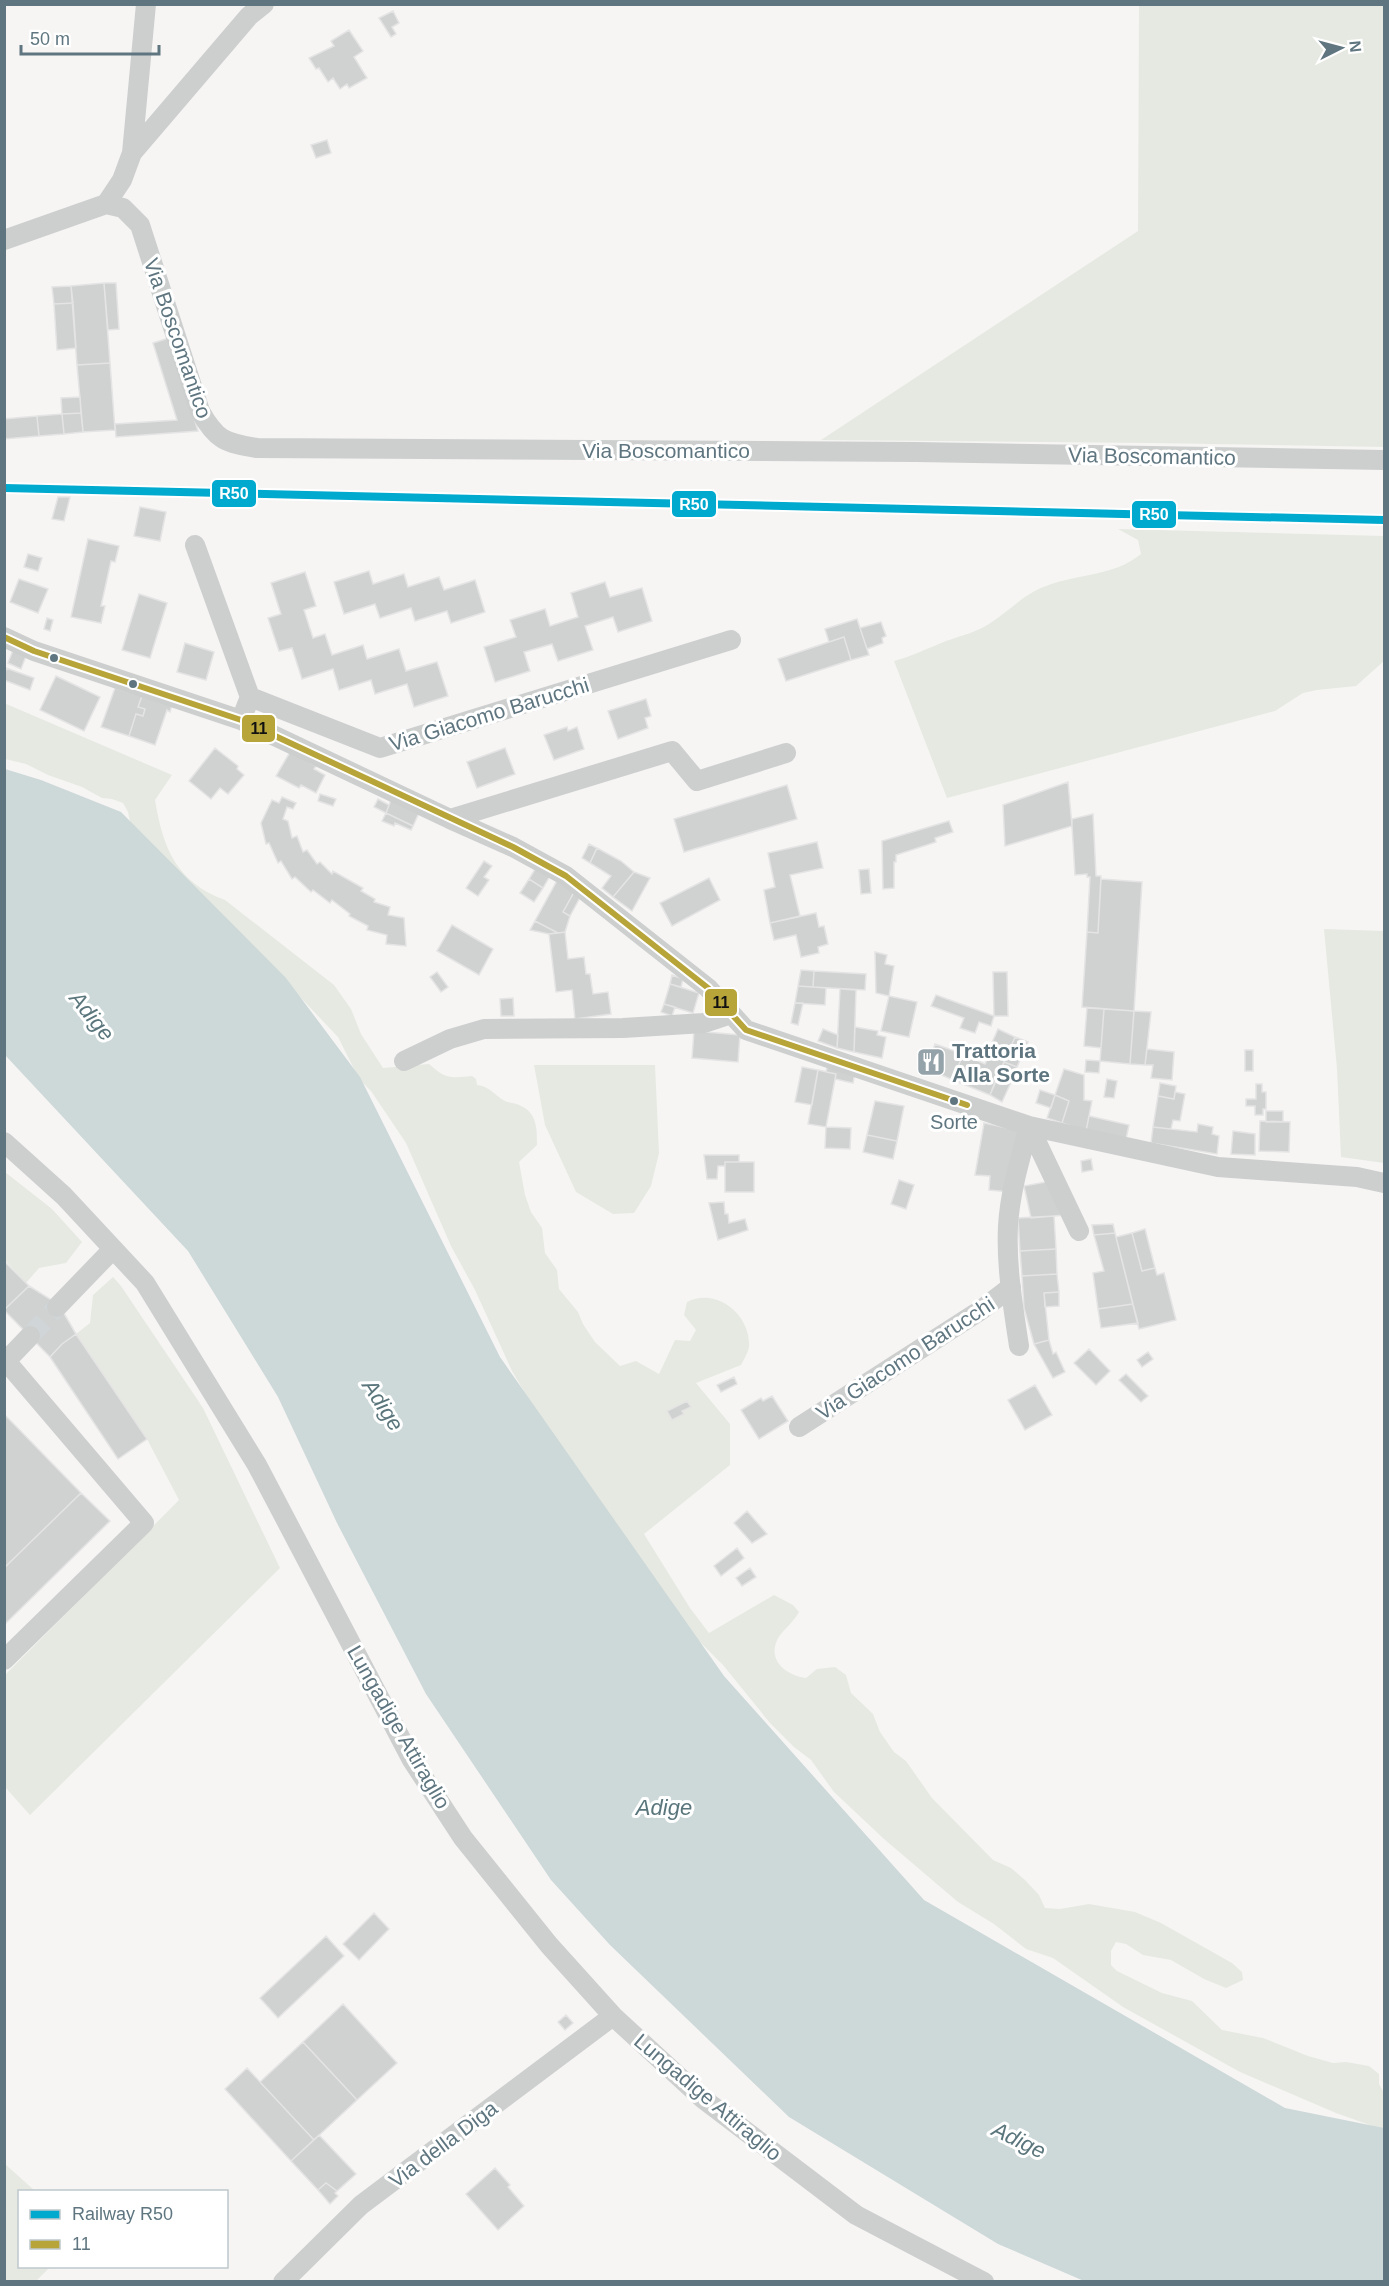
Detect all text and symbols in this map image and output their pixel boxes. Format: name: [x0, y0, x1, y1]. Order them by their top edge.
scale bar: [21, 18, 159, 56]
north arrow: [1311, 18, 1371, 78]
text: 50 m: [30, 29, 70, 49]
text: N: [1346, 40, 1364, 53]
street label: Via Boscomantico: [140, 255, 216, 421]
street label: Via Boscomantico: [582, 439, 750, 462]
street label: Via Boscomantico: [1068, 443, 1236, 469]
line badge: R50: [211, 479, 257, 508]
text: R50: [219, 485, 249, 502]
line badge: R50: [671, 490, 717, 518]
text: R50: [679, 496, 709, 513]
line badge: R50: [1131, 500, 1177, 529]
text: R50: [1139, 506, 1169, 523]
unlabelled marker: [48, 652, 60, 664]
street label: Via Giacomo Barucchi: [386, 673, 592, 755]
unlabelled marker: [127, 678, 139, 690]
line badge: 11: [241, 714, 276, 743]
text: 11: [251, 720, 268, 737]
water label: Adige: [63, 985, 119, 1046]
line badge: 11: [704, 988, 738, 1017]
text: 11: [713, 994, 730, 1011]
place label: Trattoria Alla Sorte: [952, 1039, 1050, 1086]
restaurant icon: Trattoria Alla Sorte: [915, 1046, 947, 1078]
marker: Sorte: [948, 1095, 960, 1107]
place label: Sorte: [930, 1111, 978, 1133]
street label: Via Giacomo Barucchi: [812, 1292, 998, 1424]
water label: Adige: [356, 1373, 409, 1435]
street label: Lungadige Attiraglio: [343, 1641, 455, 1813]
water label: Adige: [634, 1795, 692, 1820]
street label: Lungadige Attiraglio: [630, 2029, 786, 2165]
street label: Via della Diga: [384, 2096, 502, 2192]
water label: Adige: [986, 2116, 1050, 2164]
legend: [18, 2190, 228, 2268]
text: Railway R50: [72, 2204, 173, 2224]
text: 11: [72, 2234, 91, 2254]

